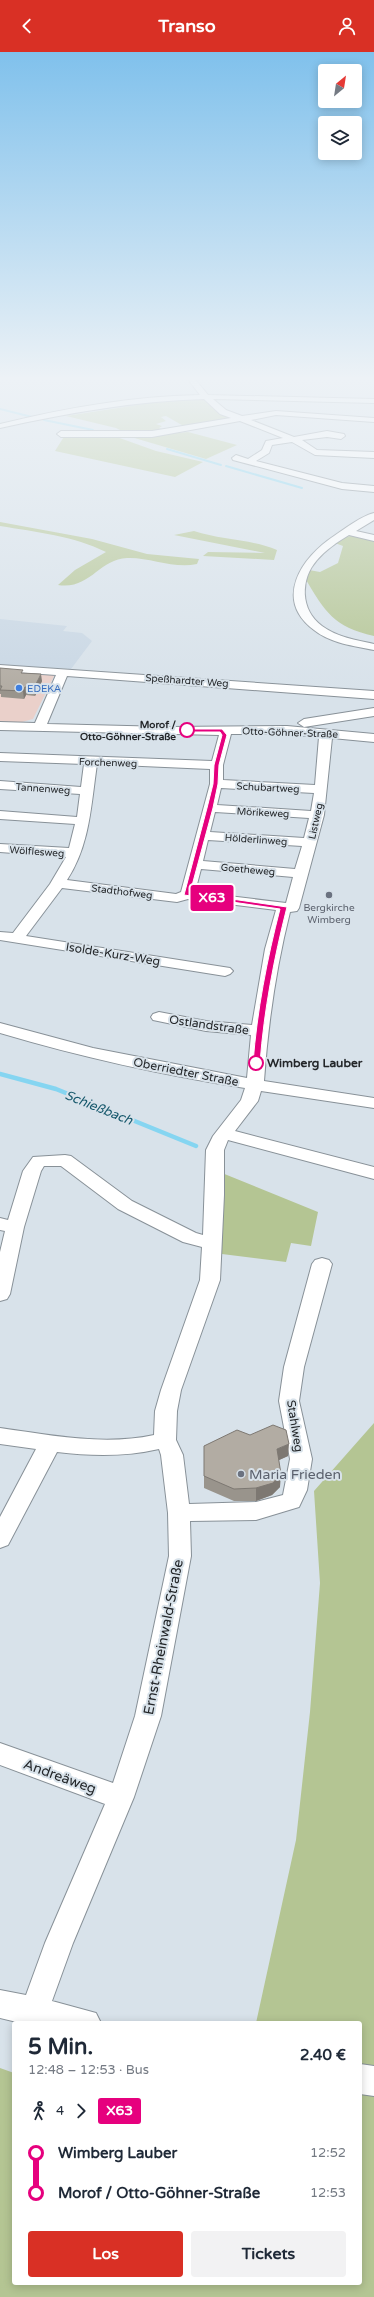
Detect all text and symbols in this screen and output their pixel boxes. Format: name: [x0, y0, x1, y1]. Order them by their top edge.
icon: back: [16, 15, 38, 37]
text: Transo: [158, 15, 216, 37]
icon: person: [336, 15, 358, 37]
north arrow: [318, 64, 362, 108]
map controls: [318, 64, 362, 160]
button: layers: [318, 116, 362, 160]
street label: Speßhardter Weg: [145, 672, 229, 690]
marker: EDEKA: [14, 683, 24, 693]
place label: EDEKA: [27, 683, 61, 695]
place label: Morof / Otto-Göhner-Straße: [80, 719, 177, 743]
marker: Morof / Otto-Göhner-Straße: [179, 722, 195, 738]
street label: Otto-Göhner-Straße: [242, 725, 338, 741]
street label: Forchenweg: [79, 756, 137, 770]
street label: Schubartweg: [236, 780, 300, 796]
street label: Tannenweg: [15, 781, 71, 797]
street label: Listweg: [306, 802, 326, 840]
street label: Mörikeweg: [236, 806, 290, 820]
street label: Hölderlinweg: [224, 832, 288, 848]
street label: Wölflesweg: [9, 844, 65, 860]
street label: Goetheweg: [220, 862, 276, 878]
street label: Stadthofweg: [91, 882, 153, 902]
line badge: X63: [189, 885, 235, 911]
text: X63: [199, 889, 225, 906]
marker: Bergkirche Wimberg: [324, 890, 334, 900]
place label: Bergkirche Wimberg: [303, 902, 355, 926]
street label: Isolde-Kurz-Weg: [65, 940, 161, 968]
street label: Ostlandstraße: [168, 1012, 250, 1038]
street label: Oberriedter Straße: [132, 1055, 240, 1089]
marker: Wimberg Lauber: [248, 1055, 264, 1071]
place label: Wimberg Lauber: [267, 1056, 363, 1071]
water label: Schießbach: [62, 1087, 136, 1129]
street label: Stahlweg: [284, 1399, 306, 1453]
place label: Maria Frieden: [249, 1466, 341, 1483]
marker: Maria Frieden: [236, 1469, 246, 1479]
street label: Ernst-Rheinwald-Straße: [140, 1558, 187, 1716]
street label: Andreäweg: [21, 1755, 99, 1798]
text: 5 Min.: [28, 2034, 93, 2060]
text: 2.40 €: [300, 2046, 346, 2064]
text: 12:48 – 12:53 · Bus: [28, 2062, 149, 2078]
icon: walk: [28, 2100, 50, 2122]
icon: forward: [70, 2100, 92, 2122]
text: X63: [106, 2102, 133, 2119]
text: 4: [56, 2103, 64, 2119]
text: Wimberg Lauber: [58, 2144, 177, 2162]
text: 12:52: [310, 2145, 346, 2161]
text: Morof / Otto-Göhner-Straße: [58, 2184, 260, 2202]
text: 12:53: [310, 2185, 346, 2201]
button: Los: [28, 2231, 183, 2277]
button: Tickets: [191, 2231, 346, 2277]

